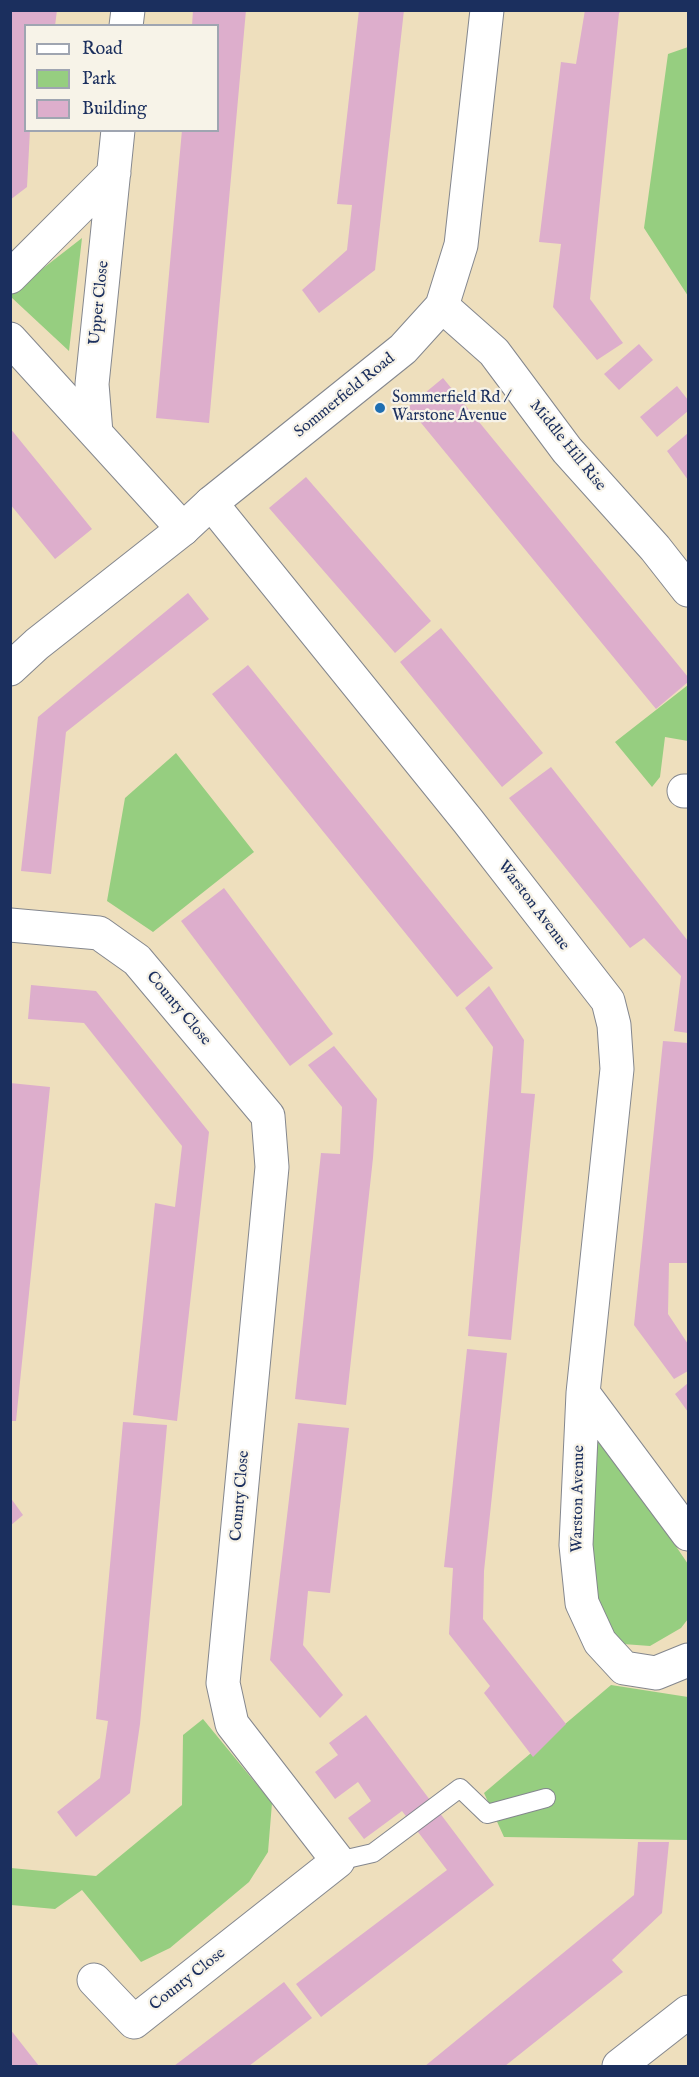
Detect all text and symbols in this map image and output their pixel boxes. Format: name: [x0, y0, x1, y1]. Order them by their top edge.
legend: [24, 24, 219, 132]
text: Road: [82, 38, 123, 61]
text: Park: [82, 68, 116, 91]
text: Building: [82, 98, 147, 121]
street label: Upper Close: [86, 260, 114, 346]
street label: Sommerfield Road: [291, 350, 399, 442]
place label: Sommerfield Rd / Warstone Avenue: [392, 389, 509, 427]
street label: Middle Hill Rise: [525, 397, 609, 495]
marker: Sommerfield Rd / Warstone Avenue: [373, 401, 387, 415]
street label: Warston Avenue: [493, 857, 573, 955]
street label: County Close: [141, 968, 215, 1050]
street label: Warston Avenue: [568, 1445, 590, 1553]
street label: County Close: [227, 1450, 255, 1542]
street label: County Close: [146, 1944, 230, 2016]

